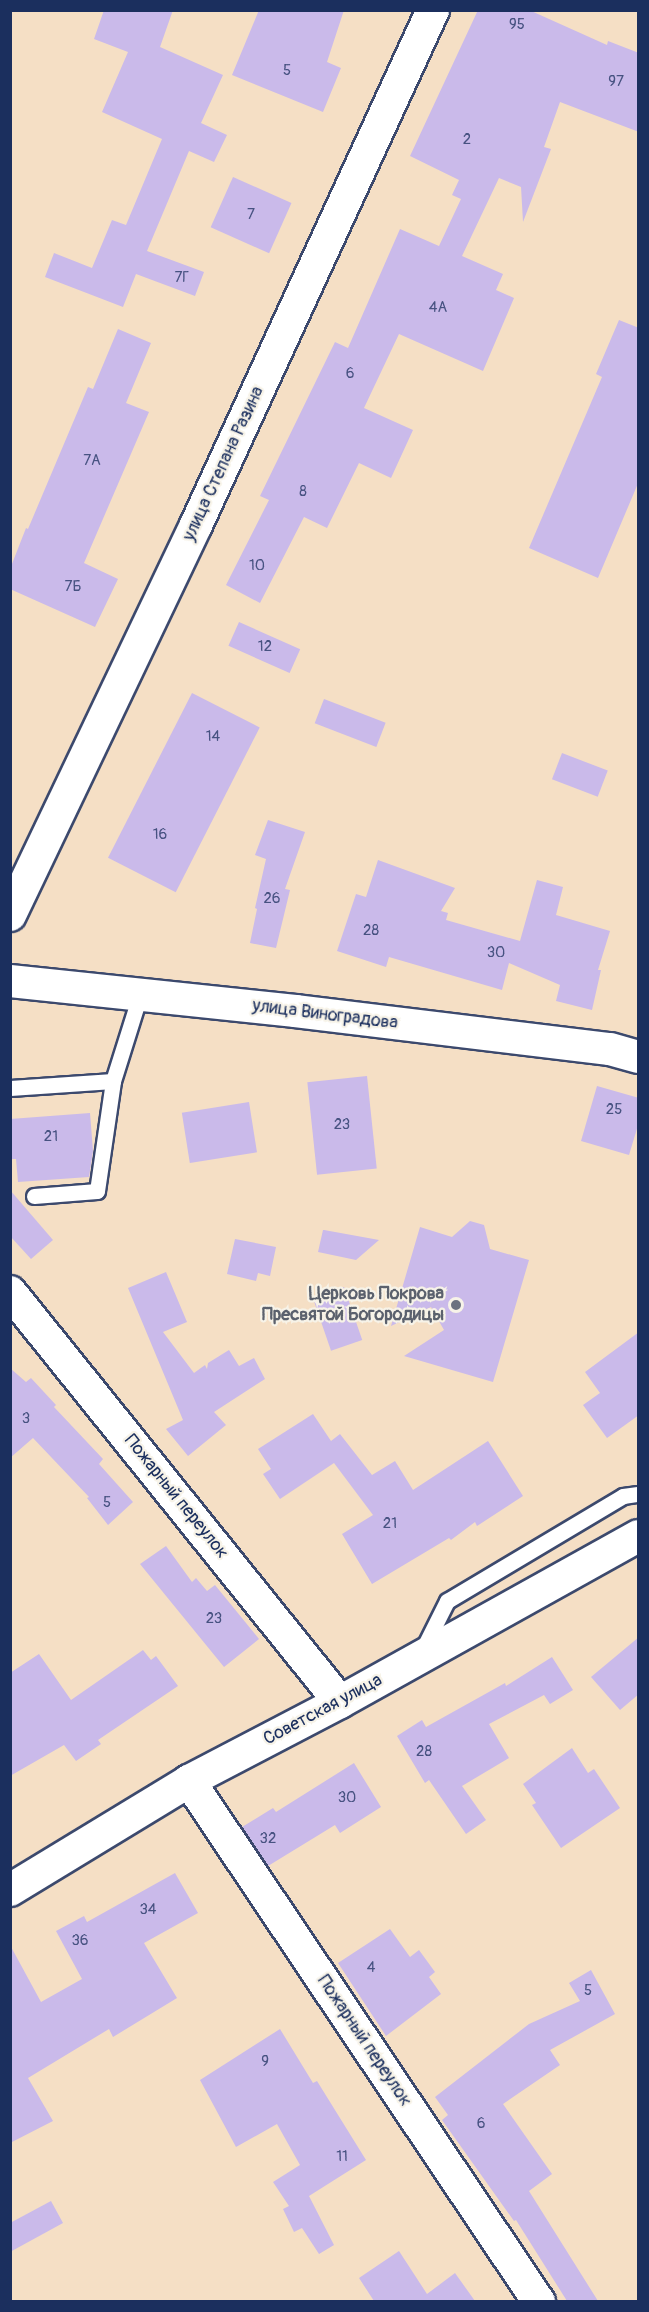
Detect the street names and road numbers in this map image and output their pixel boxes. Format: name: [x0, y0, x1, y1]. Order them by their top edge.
street label: улица Степана Разина: [179, 383, 269, 545]
street label: улица Виноградова: [251, 995, 399, 1035]
street label: Пожарный переулок: [119, 1431, 233, 1563]
street label: Советская улица: [260, 1670, 386, 1750]
street label: Пожарный переулок: [312, 1971, 416, 2111]

